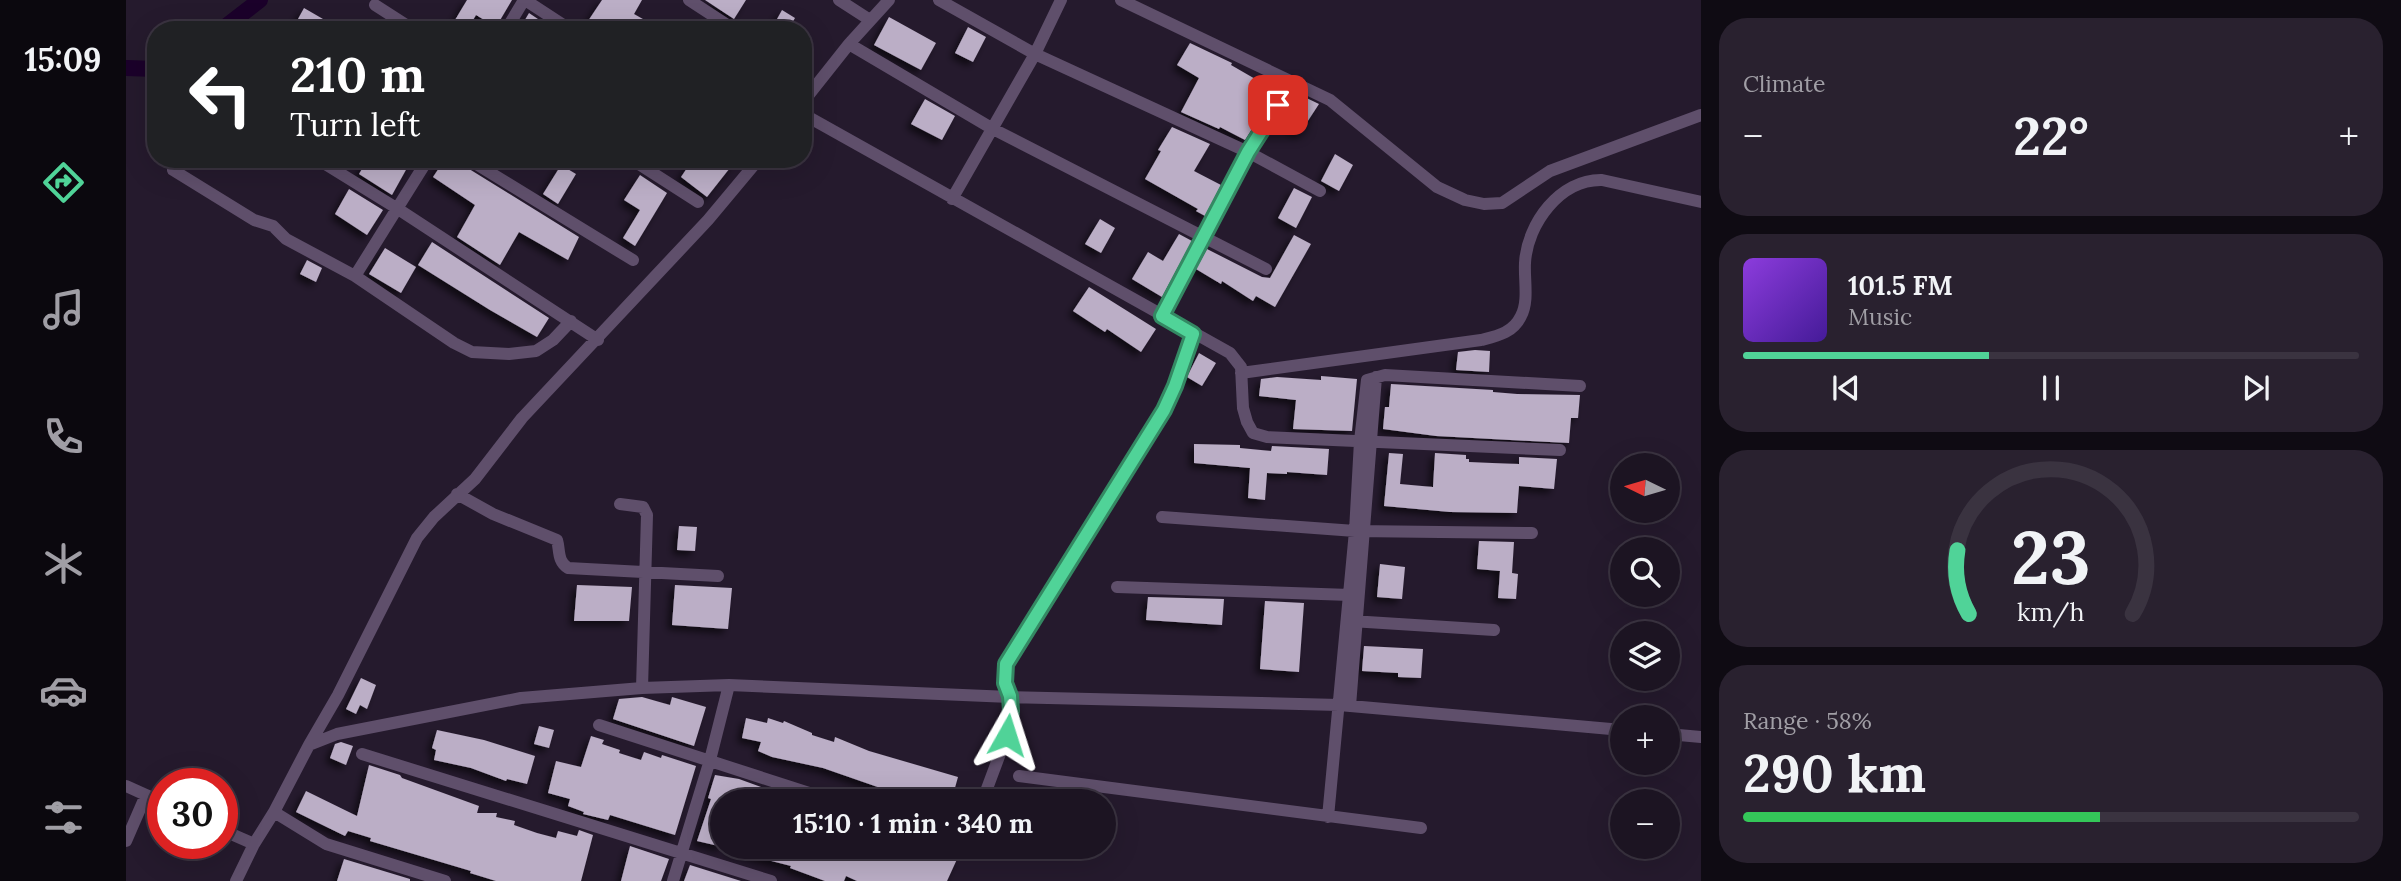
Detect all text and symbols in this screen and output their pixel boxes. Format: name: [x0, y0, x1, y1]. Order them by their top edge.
text: 15:09: [24, 39, 102, 80]
text: 210 m: [290, 43, 425, 105]
icon: left: [175, 49, 266, 140]
text: Climate: [1743, 69, 1825, 98]
pin: [1248, 75, 1308, 135]
icon: arrive: [1259, 86, 1297, 124]
text: 22°: [2013, 103, 2089, 169]
text: Turn left: [290, 104, 420, 145]
text: −: [1743, 112, 1763, 160]
text: +: [2339, 112, 2359, 160]
icon: directions: [39, 158, 88, 207]
text: 101.5 FM: [1848, 269, 1953, 302]
icon: music: [39, 285, 88, 334]
text: Music: [1848, 302, 1912, 331]
icon: previous: [1827, 369, 1865, 407]
icon: pause: [2032, 369, 2070, 407]
icon: next: [2237, 369, 2275, 407]
icon: phone: [39, 412, 88, 461]
north arrow: [1610, 453, 1680, 523]
map controls: [1610, 453, 1680, 859]
text: 23: [2011, 512, 2091, 605]
button: search: [1610, 537, 1680, 607]
icon: climate: [39, 539, 88, 588]
text: km/h: [2017, 596, 2085, 628]
button: layers: [1610, 621, 1680, 691]
icon: car: [39, 666, 88, 715]
position arrow: [970, 698, 1044, 772]
button: +: [1610, 705, 1680, 775]
text: Range · 58%: [1743, 706, 1872, 735]
text: 290 km: [1743, 740, 1926, 806]
speed limit sign: 30: [147, 768, 238, 859]
button: −: [1610, 789, 1680, 859]
icon: filters: [39, 793, 88, 842]
text: 15:10 · 1 min · 340 m: [793, 807, 1033, 840]

